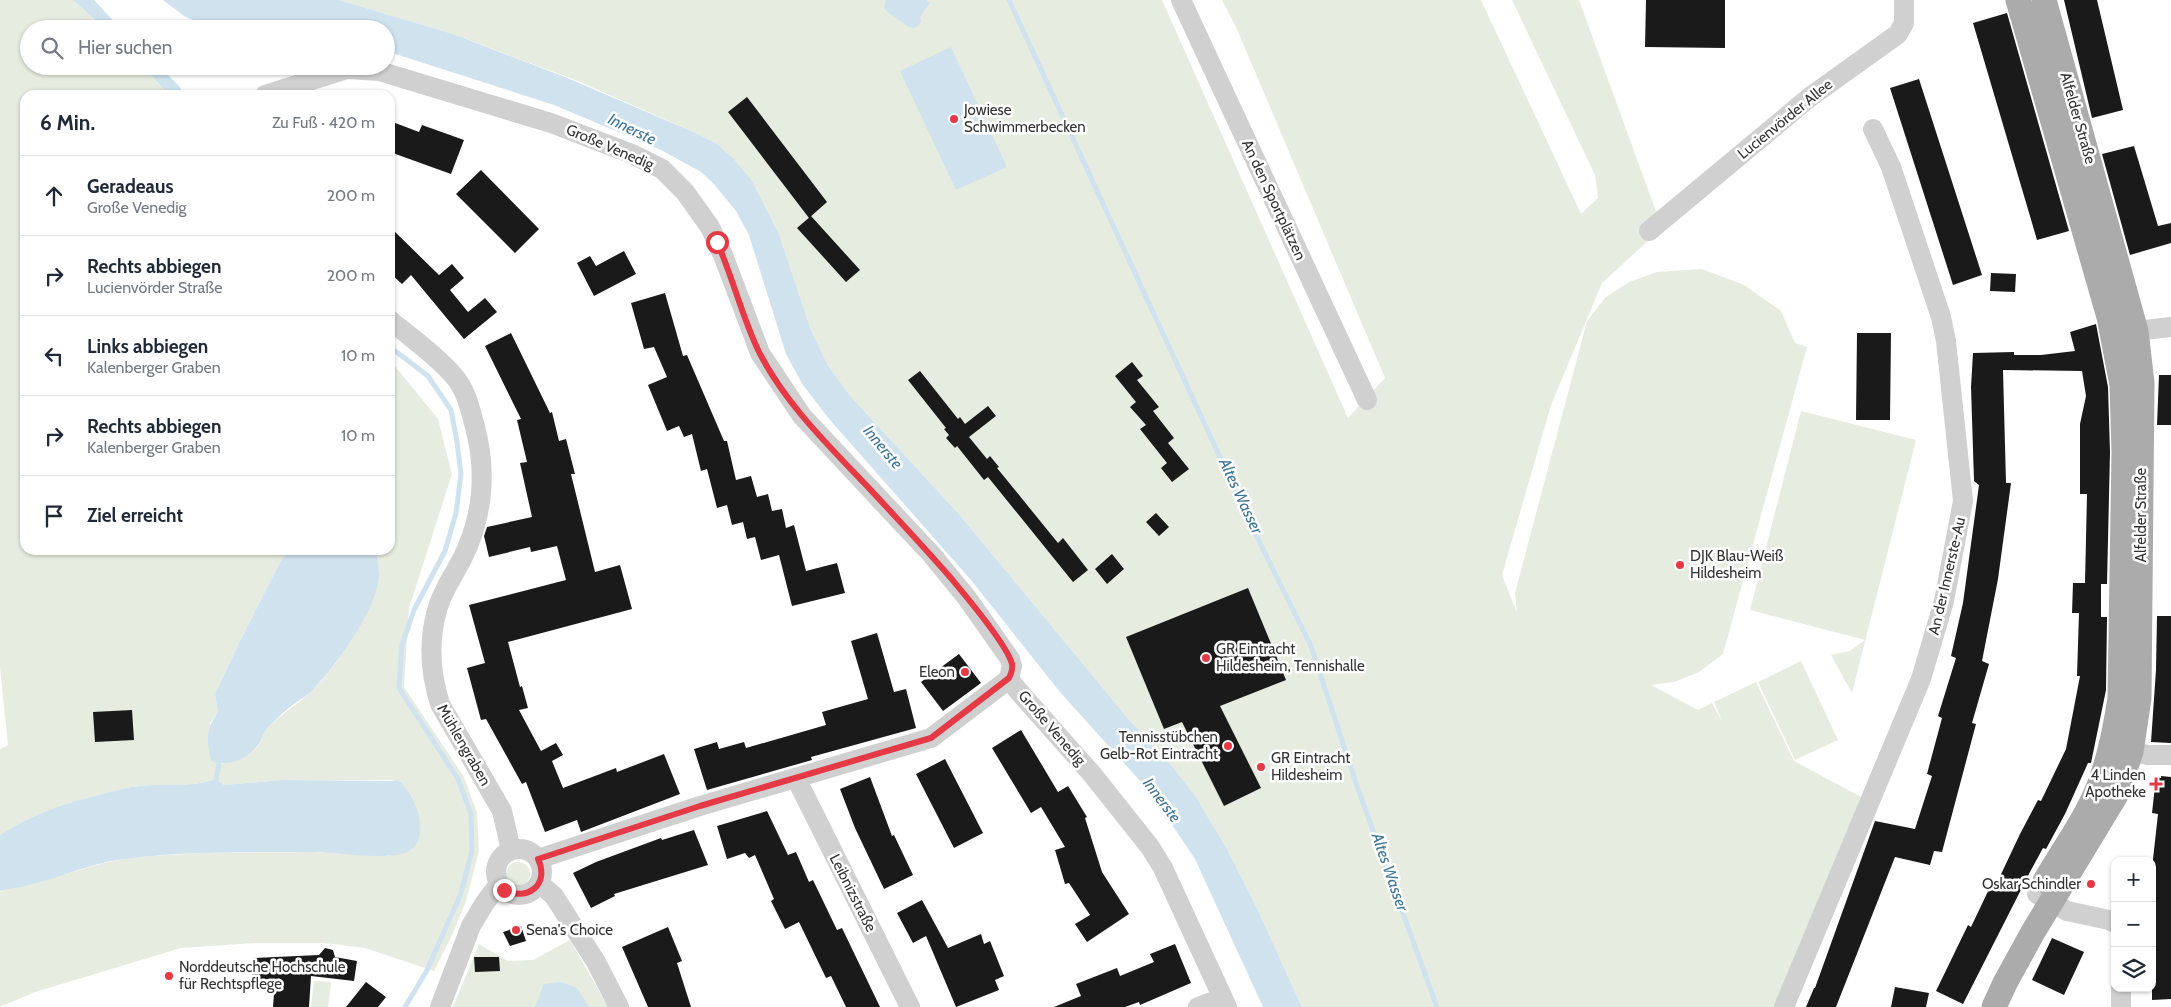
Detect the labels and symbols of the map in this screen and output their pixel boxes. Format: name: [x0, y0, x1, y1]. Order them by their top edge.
street label: Alfelder Straße: [2056, 70, 2100, 166]
street label: Lucienvörder Allee: [1734, 75, 1836, 163]
place label: Jowiese Schwimmerbecken: [963, 101, 1086, 136]
water label: Innerste: [605, 109, 659, 149]
marker: Jowiese Schwimmerbecken: [948, 113, 960, 125]
street label: Große Venedig: [564, 120, 657, 174]
street label: An den Sportplätzen: [1238, 137, 1310, 263]
route start: [706, 231, 729, 254]
water label: Innerste: [859, 421, 907, 473]
water label: Altes Wasser: [1215, 454, 1267, 538]
street label: Alfelder Straße: [2132, 467, 2150, 562]
street label: An der Innerste-Au: [1925, 515, 1969, 637]
place label: DJK Blau-Weiß Hildesheim: [1690, 547, 1784, 582]
marker: DJK Blau-Weiß Hildesheim: [1674, 559, 1686, 571]
place label: GR Eintracht Hildesheim, Tennishalle: [1216, 640, 1365, 675]
marker: GR Eintracht Hildesheim, Tennishalle: [1200, 652, 1212, 664]
place label: Eleon: [919, 663, 955, 681]
marker: Eleon: [959, 666, 971, 678]
street label: Große Venedig: [1015, 687, 1090, 770]
street label: Mühlengraben: [433, 701, 495, 789]
place label: Tennisstübchen Gelb-Rot Eintracht: [1100, 728, 1218, 763]
marker: Tennisstübchen Gelb-Rot Eintracht: [1222, 740, 1234, 752]
place label: GR Eintracht Hildesheim: [1271, 749, 1350, 784]
marker: GR Eintracht Hildesheim: [1255, 761, 1267, 773]
place label: 4 Linden Apotheke: [2085, 766, 2146, 801]
water label: Innerste: [1139, 774, 1185, 826]
marker: 4 Linden Apotheke: [2150, 778, 2162, 790]
water label: Altes Wasser: [1367, 830, 1413, 915]
street label: Leibnizstraße: [826, 851, 880, 935]
place label: Oskar Schindler: [1982, 875, 2081, 893]
marker: Oskar Schindler: [2085, 878, 2097, 890]
route end: [493, 879, 516, 902]
place label: Sena's Choice: [526, 921, 613, 939]
marker: Sena's Choice: [510, 924, 522, 936]
place label: Norddeutsche Hochschule für Rechtspflege: [179, 958, 346, 993]
marker: Norddeutsche Hochschule für Rechtspflege: [163, 970, 175, 982]

